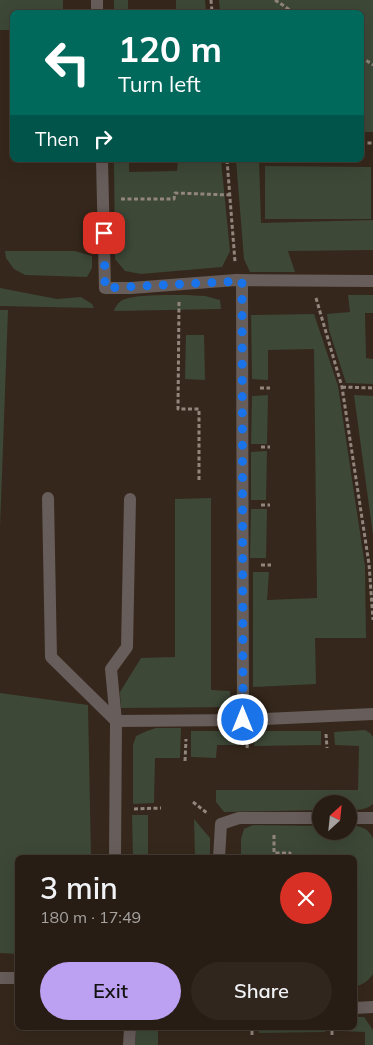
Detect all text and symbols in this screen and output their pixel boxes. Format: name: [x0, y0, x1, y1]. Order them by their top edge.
text: 120 m: [118, 27, 222, 71]
icon: left: [35, 30, 100, 95]
text: Turn left: [118, 70, 201, 98]
icon: right: [89, 125, 117, 153]
text: Then: [35, 127, 79, 151]
pin: [83, 212, 125, 254]
icon: arrive: [90, 219, 118, 247]
position arrow: [216, 693, 268, 745]
north arrow: [312, 795, 358, 840]
map controls: [312, 795, 357, 840]
text: 3 min: [40, 869, 118, 907]
button: close: [280, 872, 332, 924]
text: 180 m · 17:49: [40, 907, 141, 927]
button: Exit: [40, 962, 181, 1020]
button: Share: [191, 962, 332, 1020]

